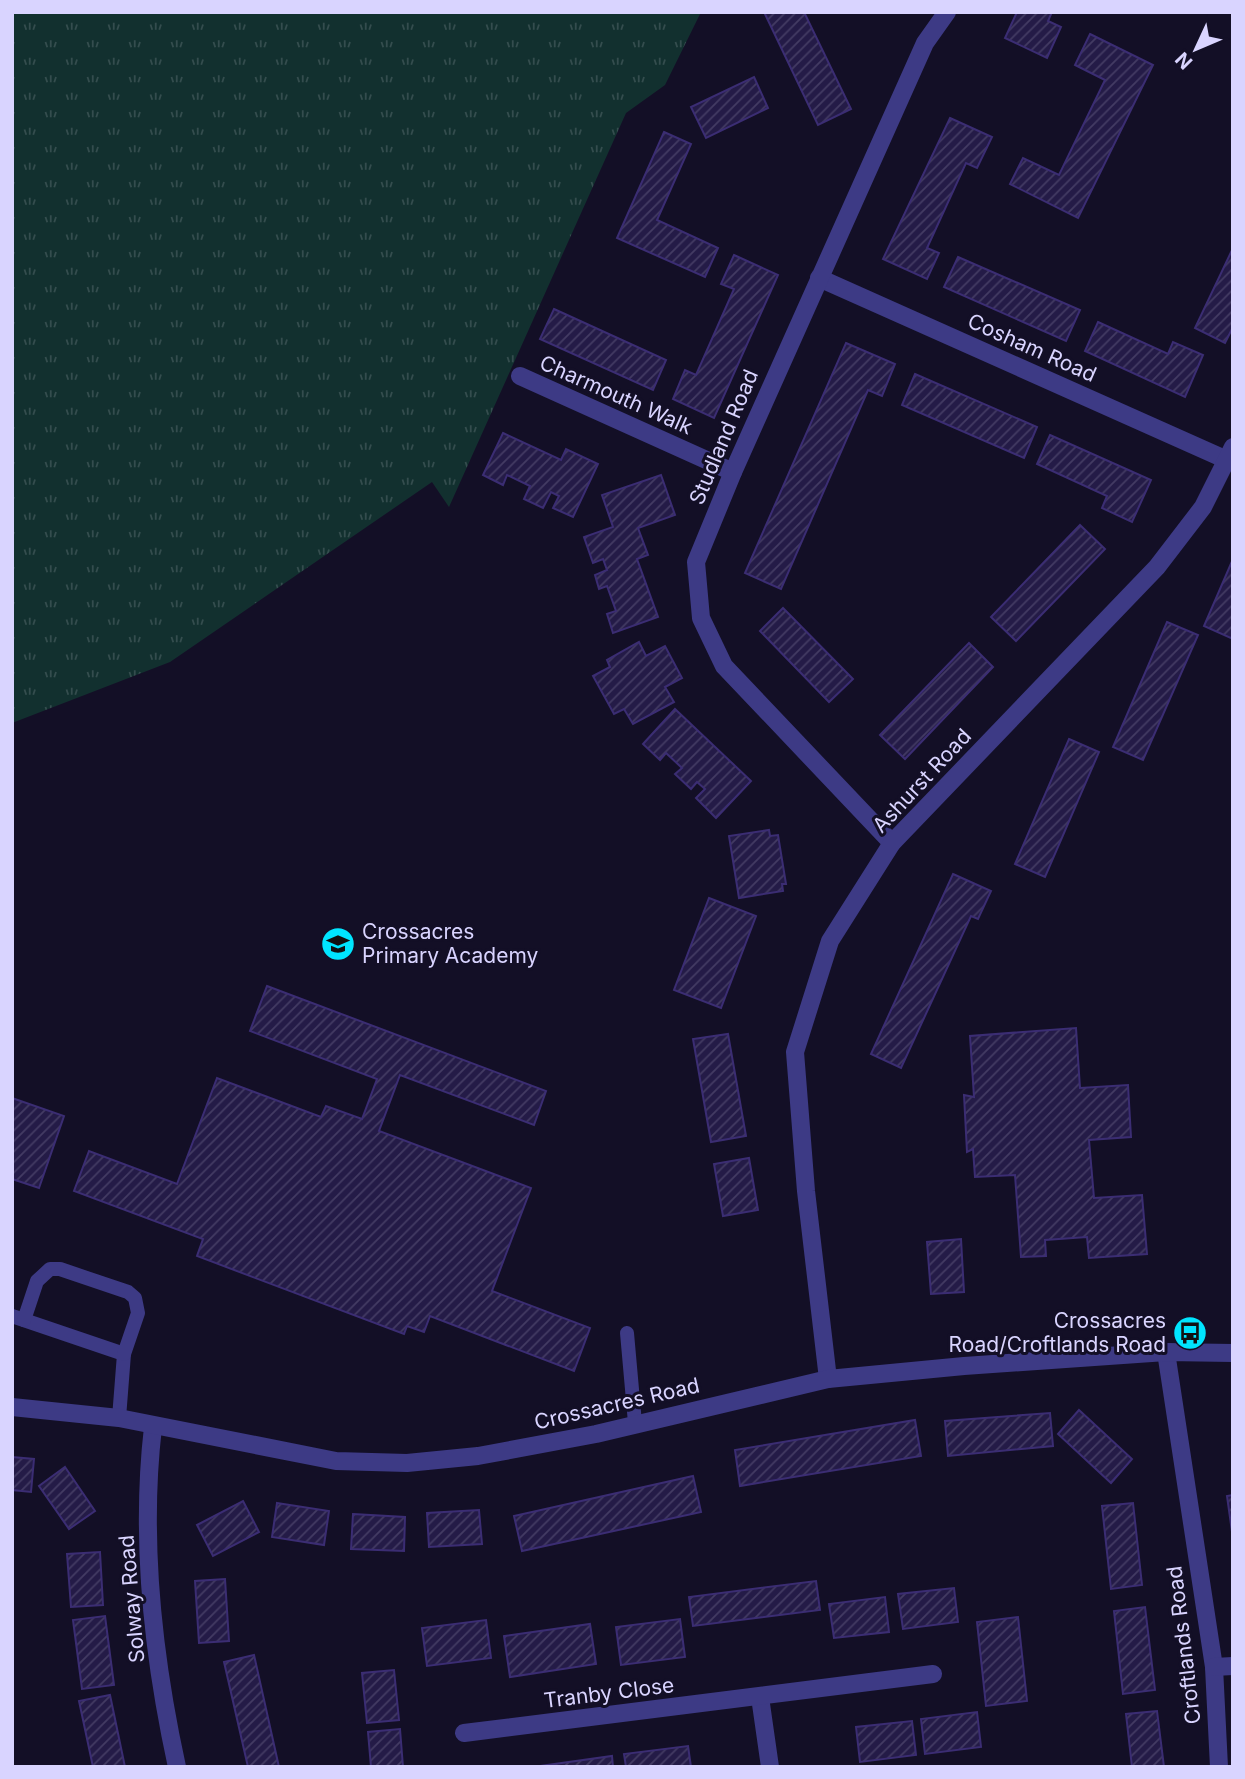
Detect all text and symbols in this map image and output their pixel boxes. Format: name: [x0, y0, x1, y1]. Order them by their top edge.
north arrow: [1161, 14, 1231, 84]
text: N: [1171, 47, 1197, 74]
street label: Cosham Road: [964, 308, 1100, 387]
street label: Charmouth Walk: [536, 350, 697, 440]
street label: Studland Road: [684, 365, 763, 508]
street label: Ashurst Road: [867, 724, 976, 838]
place label: Crossacres Primary Academy: [362, 919, 539, 968]
school or university icon: Crossacres Primary Academy: [319, 925, 357, 963]
place label: Crossacres Road/Croftlands Road: [949, 1308, 1166, 1357]
bus stop icon: Crossacres Road/Croftlands Road: [1171, 1314, 1209, 1352]
street label: Crossacres Road: [532, 1372, 702, 1435]
street label: Solway Road: [113, 1534, 150, 1664]
street label: Croftlands Road: [1161, 1565, 1206, 1726]
street label: Tranby Close: [542, 1672, 675, 1713]

